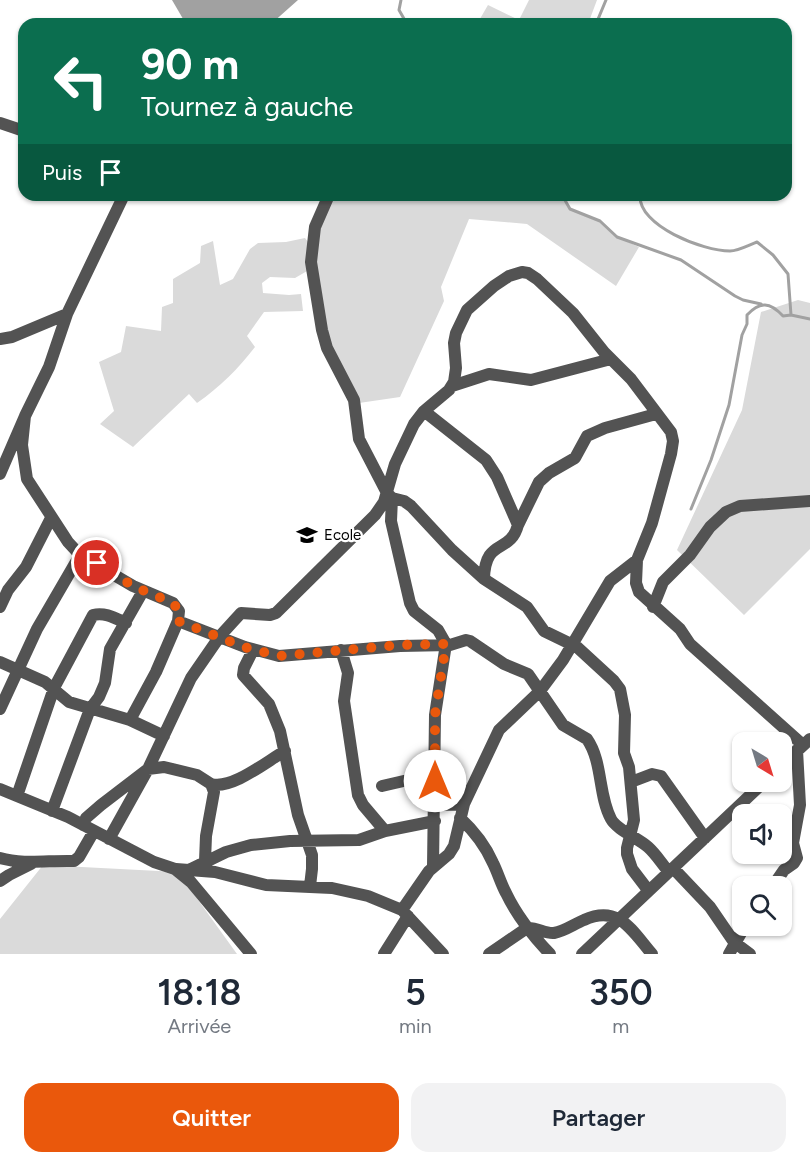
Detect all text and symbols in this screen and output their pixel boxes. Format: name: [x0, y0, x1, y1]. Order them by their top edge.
text: 90 m: [141, 39, 239, 90]
icon: left: [42, 42, 120, 120]
text: Tournez à gauche: [141, 90, 353, 123]
icon: arrive: [94, 156, 127, 189]
text: Puis: [42, 159, 82, 186]
school or university icon: Ecole: [295, 523, 319, 547]
place label: Ecole: [324, 526, 361, 544]
pin: [71, 537, 122, 588]
icon: arrive: [80, 546, 113, 579]
north arrow: [732, 732, 792, 792]
map controls: [732, 732, 792, 936]
position arrow: [403, 749, 467, 813]
button: sound: [732, 804, 792, 864]
button: search: [732, 876, 792, 936]
text: 18:18: [157, 971, 242, 1014]
text: 5: [405, 971, 426, 1014]
text: 350: [589, 971, 653, 1014]
text: Arrivée: [168, 1014, 231, 1038]
text: min: [399, 1014, 432, 1038]
text: m: [612, 1014, 629, 1038]
button: Quitter: [24, 1083, 399, 1152]
button: Partager: [411, 1083, 786, 1152]

